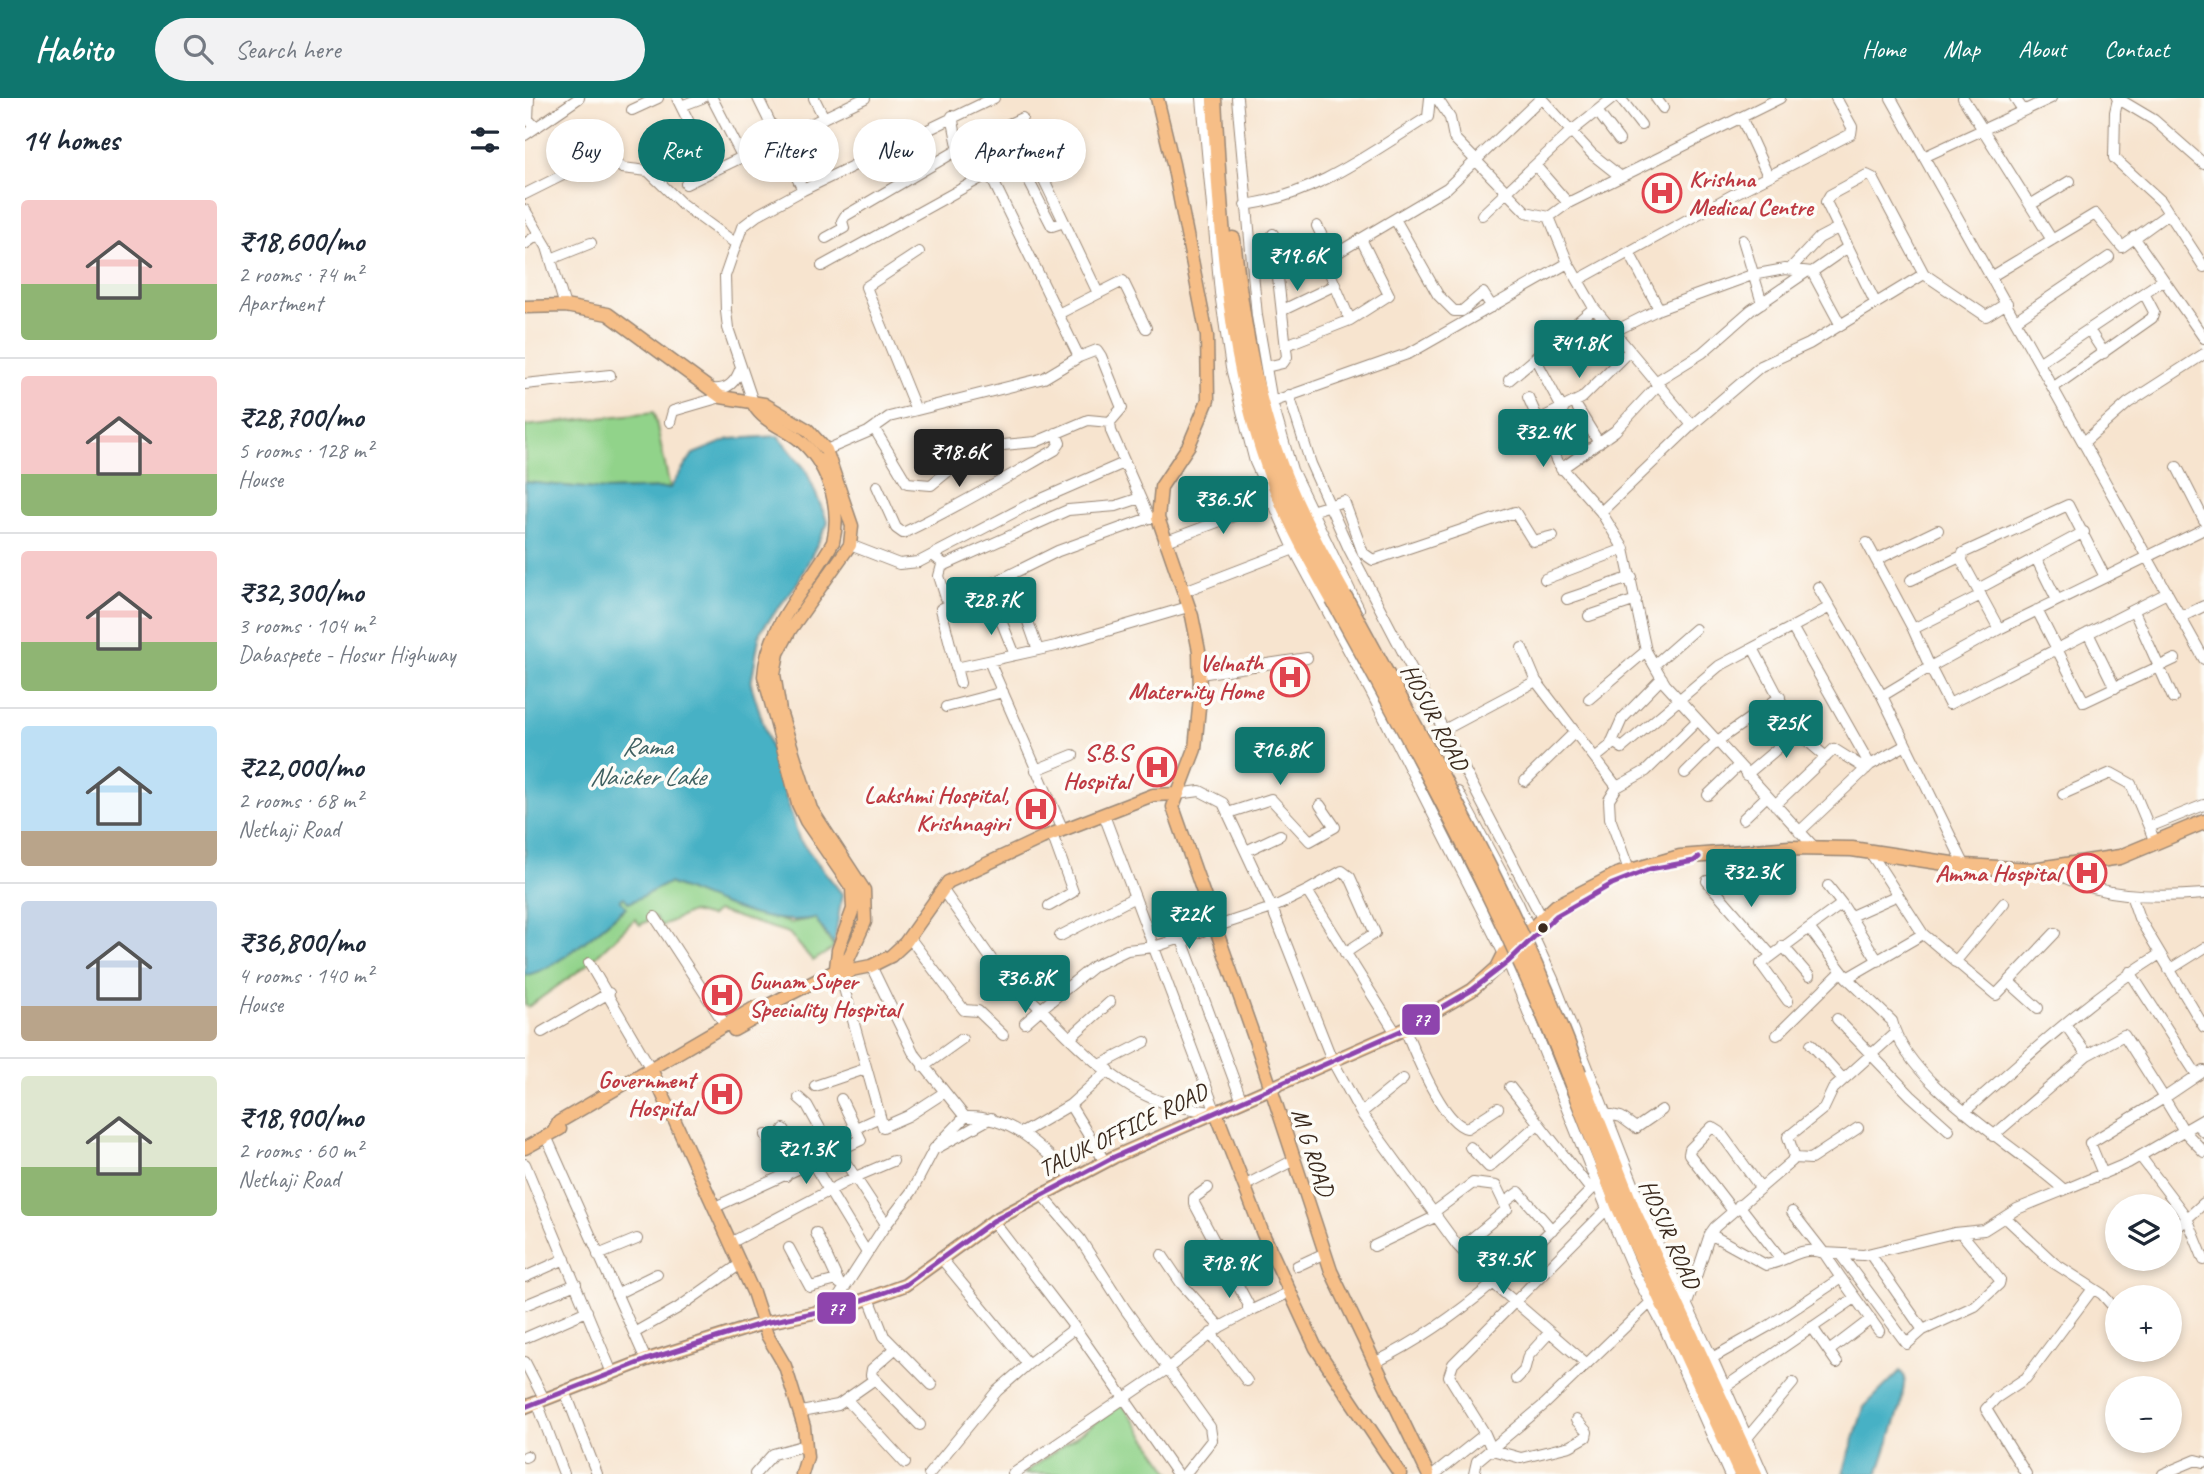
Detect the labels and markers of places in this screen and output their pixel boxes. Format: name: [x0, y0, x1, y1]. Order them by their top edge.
place label: Krishna Medical Centre: [1689, 164, 1815, 222]
hospital icon: Krishna Medical Centre: [1641, 172, 1683, 214]
pin: ₹19.6K: [1240, 234, 1354, 293]
pin: ₹41.8K: [1522, 320, 1636, 380]
pin: ₹32.4K: [1486, 410, 1600, 469]
pin: ₹18.6K: [902, 430, 1016, 489]
pin: ₹36.5K: [1166, 476, 1280, 536]
pin: ₹28.7K: [934, 578, 1048, 637]
place label: Velnath Maternity Home: [1128, 648, 1265, 706]
hospital icon: Velnath Maternity Home: [1269, 656, 1311, 698]
pin: ₹25K: [1745, 700, 1827, 760]
pin: ₹16.8K: [1223, 728, 1337, 787]
place label: S.B.S Hospital: [1063, 738, 1135, 796]
hospital icon: S.B.S Hospital: [1136, 746, 1178, 788]
place label: Lakshmi Hospital, Krishnagiri: [864, 780, 1012, 838]
hospital icon: Lakshmi Hospital, Krishnagiri: [1015, 788, 1057, 830]
pin: ₹32.3K: [1694, 850, 1808, 909]
hospital icon: Amma Hospital: [2066, 852, 2108, 894]
place label: Amma Hospital: [1935, 858, 2065, 888]
pin: ₹22K: [1148, 892, 1230, 951]
unlabelled marker: [1536, 921, 1550, 935]
pin: ₹36.8K: [968, 956, 1082, 1015]
place label: Gunam Super Speciality Hospital: [749, 966, 905, 1024]
hospital icon: Gunam Super Speciality Hospital: [701, 974, 743, 1016]
place label: Government Hospital: [598, 1065, 700, 1123]
hospital icon: Government Hospital: [701, 1073, 743, 1115]
pin: ₹21.3K: [749, 1126, 863, 1186]
pin: ₹34.5K: [1446, 1236, 1560, 1296]
pin: ₹18.9K: [1172, 1240, 1286, 1300]

